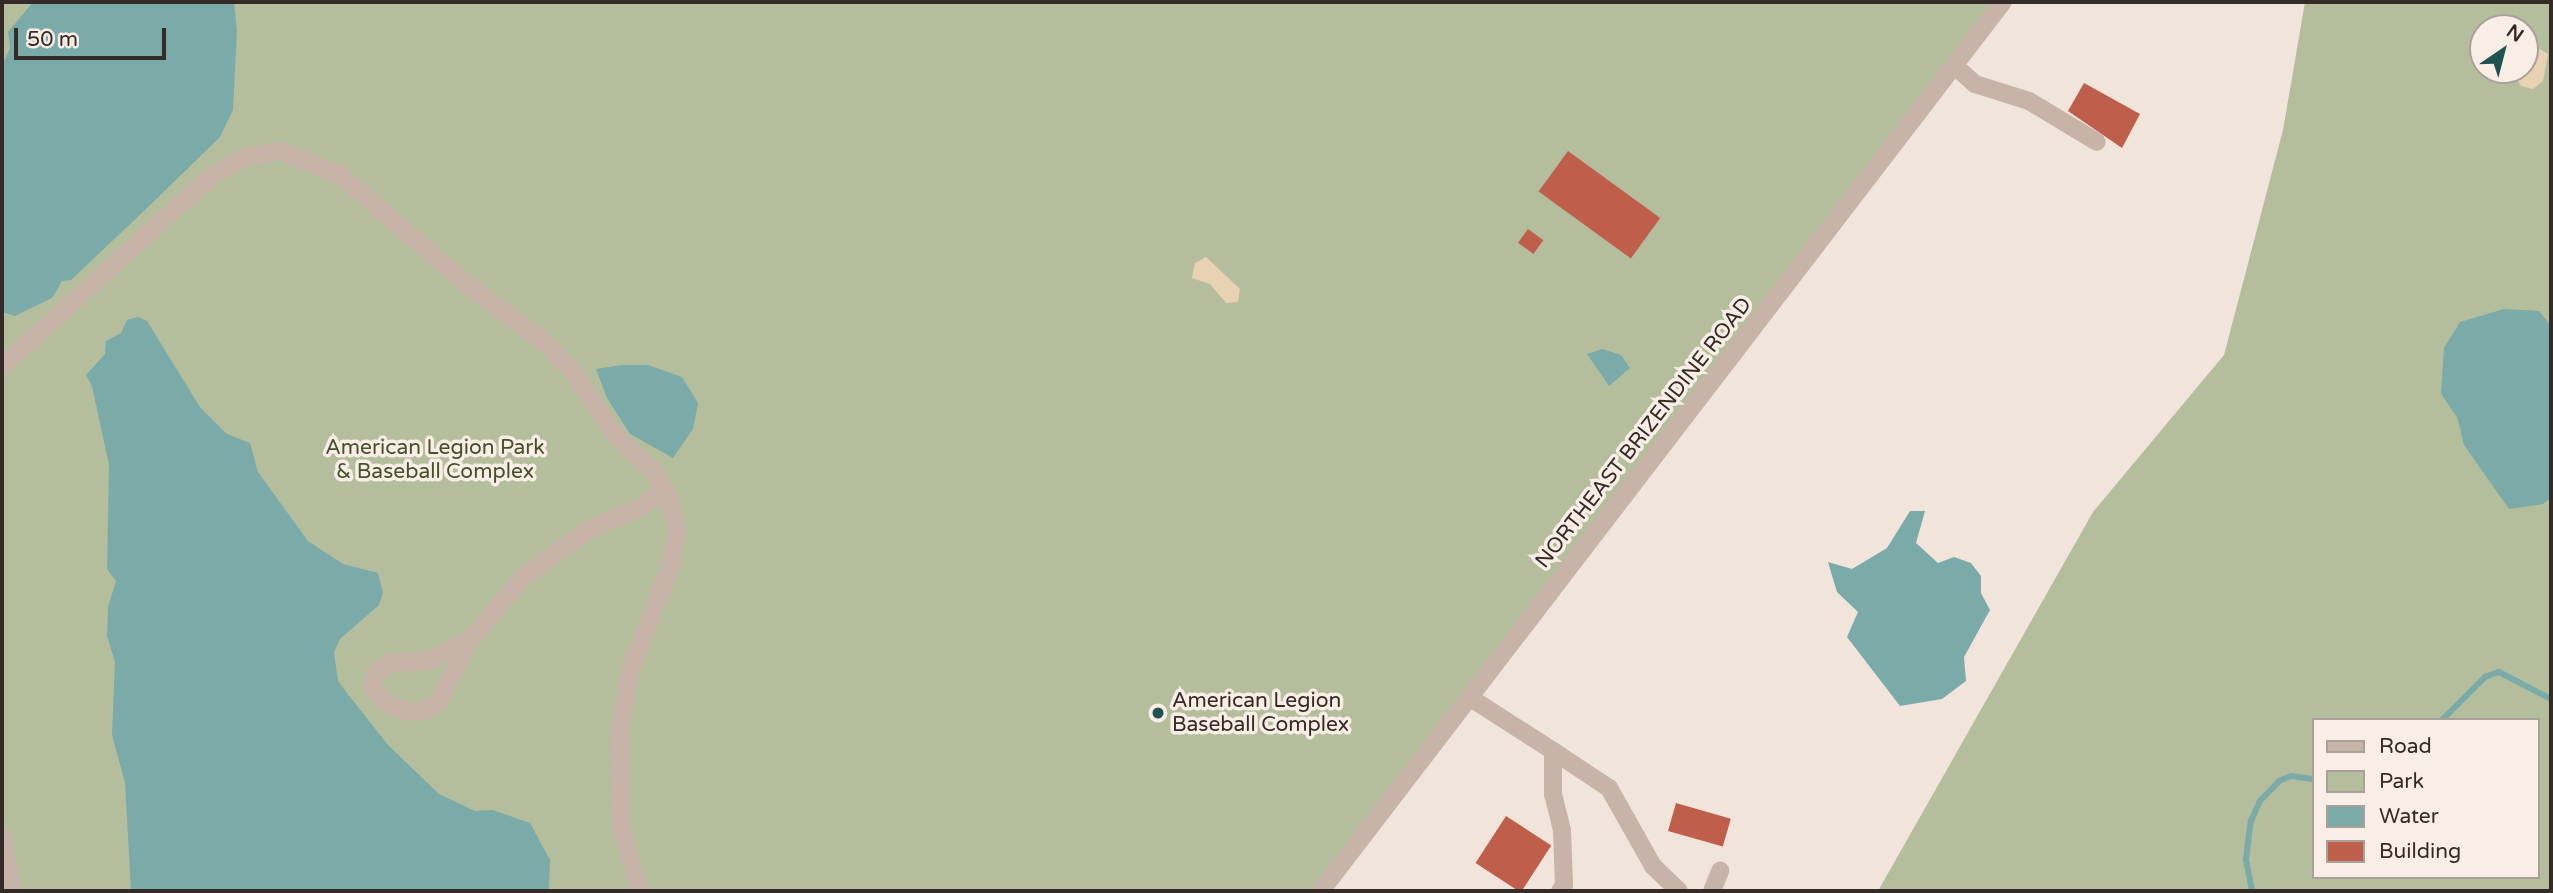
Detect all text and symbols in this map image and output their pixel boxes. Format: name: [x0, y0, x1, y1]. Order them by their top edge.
scale bar: [18, 14, 170, 58]
north arrow: [2469, 14, 2539, 84]
text: N: [2502, 20, 2527, 47]
text: 50 m: [27, 27, 78, 52]
street label: NORTHEAST BRIZENDINE ROAD: [1530, 293, 1758, 573]
park label: American Legion Park & Baseball Complex: [325, 435, 545, 485]
place label: American Legion Baseball Complex: [1172, 688, 1349, 738]
marker: American Legion Baseball Complex: [1150, 705, 1166, 721]
legend: [2312, 718, 2539, 879]
text: Road: [2379, 734, 2432, 759]
text: Park: [2379, 769, 2424, 794]
text: Water: [2379, 804, 2439, 829]
text: Building: [2379, 839, 2461, 864]

